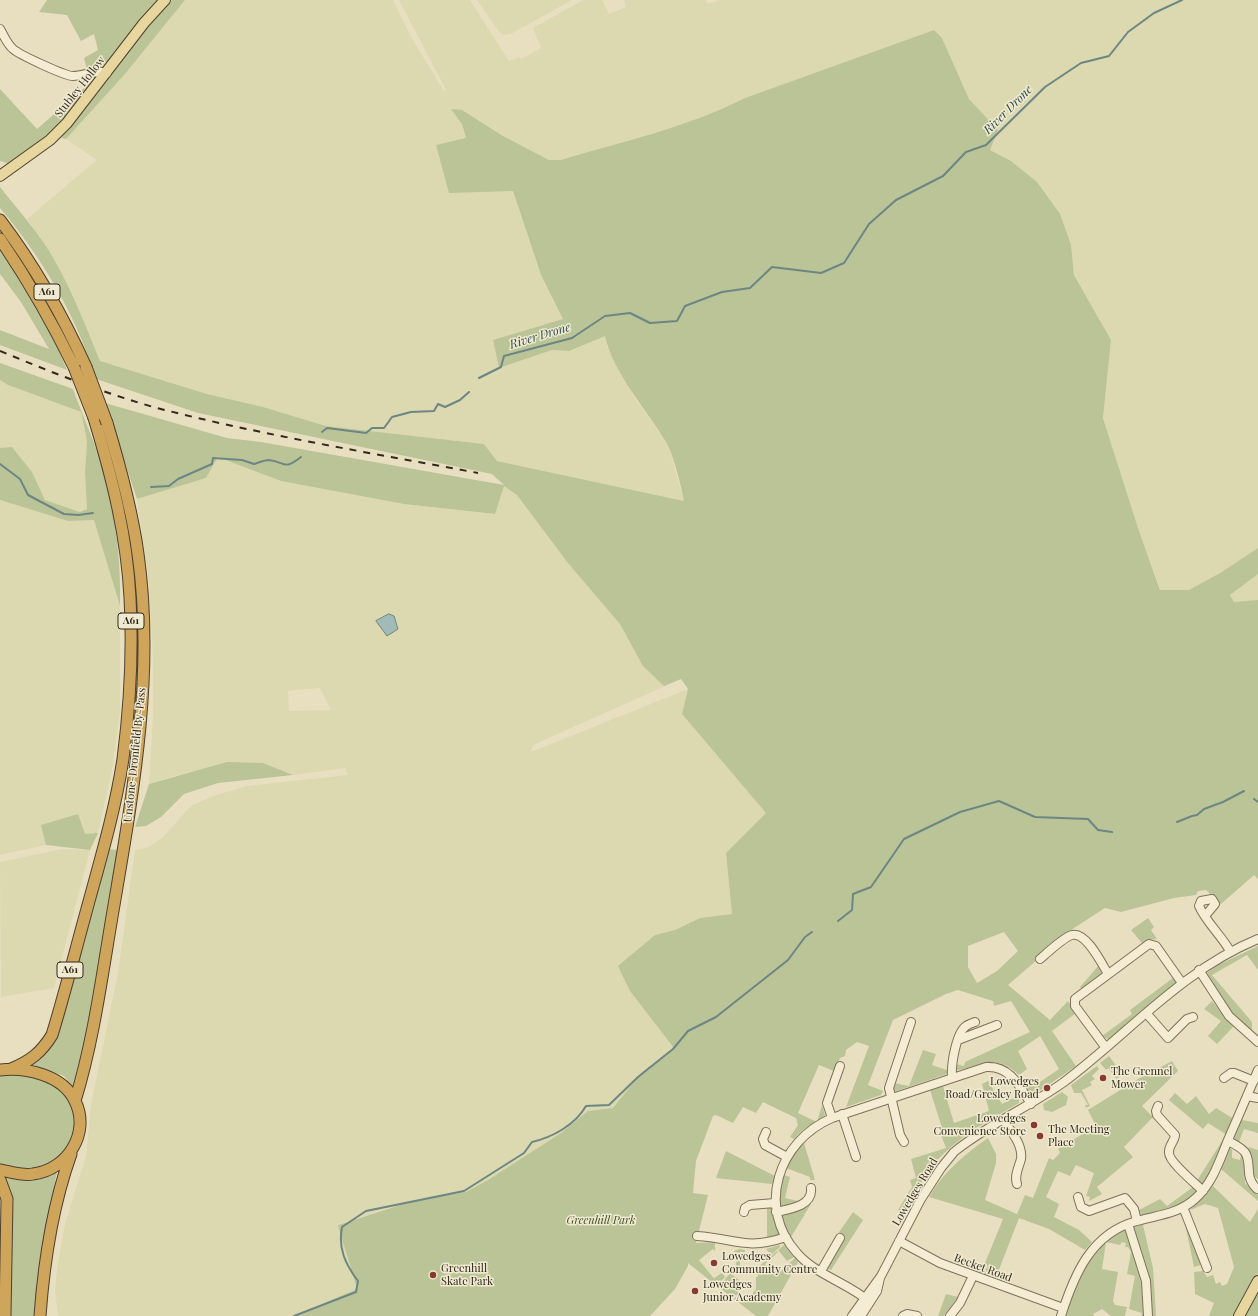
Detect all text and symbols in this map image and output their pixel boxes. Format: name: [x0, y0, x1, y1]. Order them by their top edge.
street label: Stubley Hollow: [52, 54, 108, 120]
water label: River Drone: [981, 83, 1035, 137]
road number: A61: [34, 284, 60, 300]
water label: River Drone: [508, 320, 572, 352]
road number: A61: [118, 613, 144, 629]
street label: Unstone-Dronfield By-Pass: [121, 687, 149, 823]
road number: A61: [57, 962, 83, 978]
place label: The Grennel Mower: [1111, 1065, 1172, 1091]
marker: The Grennel Mower: [1098, 1073, 1108, 1083]
place label: Lowedges Road/Gresley Road: [945, 1075, 1039, 1101]
marker: Lowedges Road/Gresley Road: [1042, 1083, 1052, 1093]
place label: Lowedges Convenience Store: [933, 1112, 1026, 1138]
marker: Lowedges Convenience Store: [1029, 1120, 1039, 1130]
place label: The Meeting Place: [1048, 1123, 1109, 1149]
marker: The Meeting Place: [1035, 1131, 1045, 1141]
street label: Lowedges Road: [890, 1156, 940, 1228]
park label: Greenhill Park: [567, 1214, 635, 1228]
place label: Lowedges Community Centre: [722, 1250, 817, 1276]
street label: Becket Road: [952, 1251, 1014, 1285]
marker: Lowedges Community Centre: [709, 1258, 719, 1268]
place label: Greenhill Skate Park: [441, 1262, 493, 1288]
marker: Greenhill Skate Park: [428, 1270, 438, 1280]
place label: Lowedges Junior Academy: [703, 1278, 781, 1304]
marker: Lowedges Junior Academy: [690, 1286, 700, 1296]

